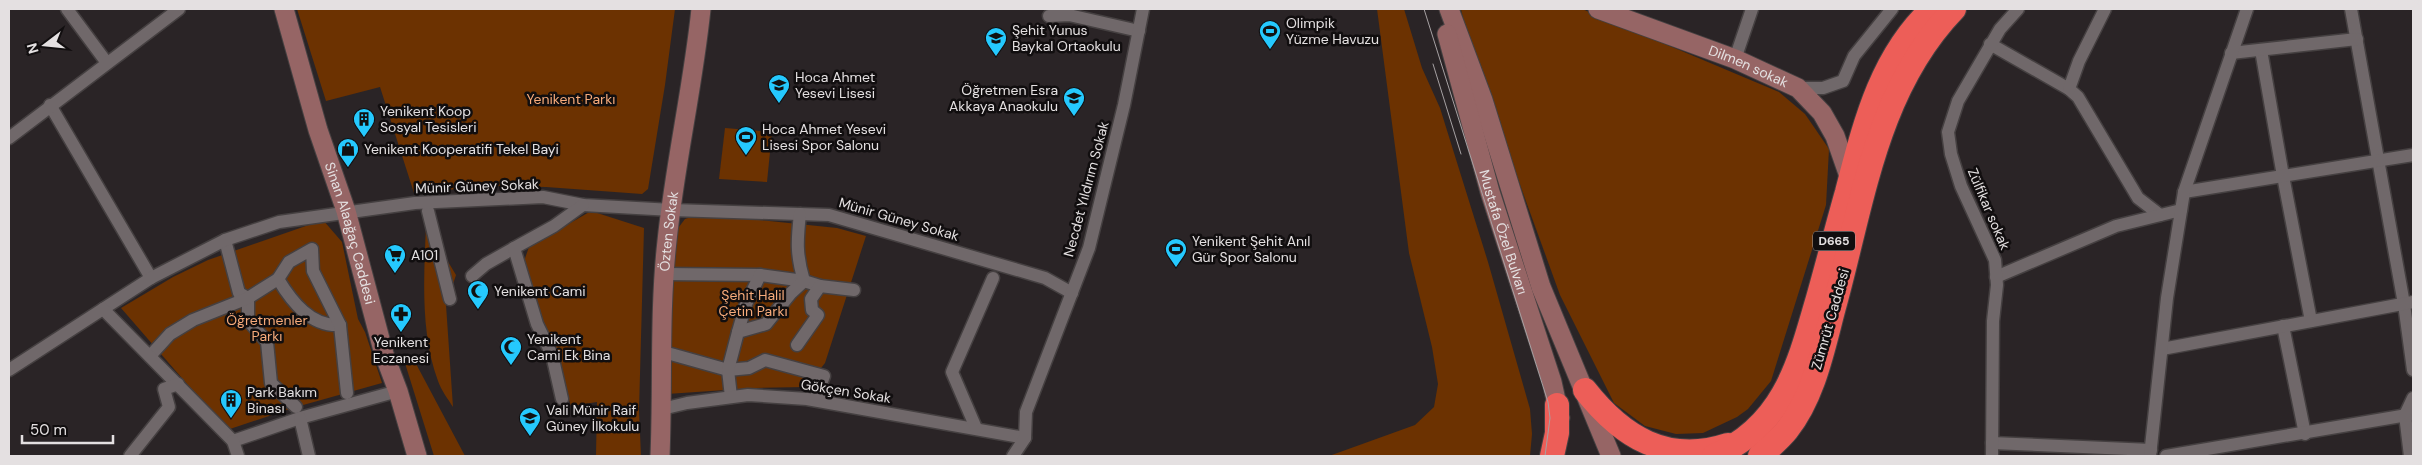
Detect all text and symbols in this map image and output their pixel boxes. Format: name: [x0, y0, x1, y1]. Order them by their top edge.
place label: Olimpik Yüzme Havuzu: [1286, 14, 1379, 48]
sports icon: Olimpik Yüzme Havuzu: [1258, 19, 1282, 50]
north arrow: [20, 20, 70, 70]
place label: Şehit Yunus Baykal Ortaokulu: [1012, 21, 1121, 55]
school or university icon: Şehit Yunus Baykal Ortaokulu: [984, 26, 1008, 57]
text: N: [22, 41, 43, 56]
street label: Dilmen sokak: [1706, 41, 1791, 91]
place label: Hoca Ahmet Yesevi Lisesi: [795, 68, 875, 102]
school or university icon: Hoca Ahmet Yesevi Lisesi: [767, 73, 791, 104]
place label: Öğretmen Esra Akkaya Anaokulu: [949, 81, 1058, 115]
school or university icon: Öğretmen Esra Akkaya Anaokulu: [1062, 86, 1086, 117]
park label: Yenikent Parkı: [527, 90, 615, 108]
place label: Yenikent Koop Sosyal Tesisleri: [380, 102, 477, 136]
building icon: Yenikent Koop Sosyal Tesisleri: [352, 107, 376, 138]
street label: Necdet Yıldırım Sokak: [1059, 119, 1113, 259]
place label: Hoca Ahmet Yesevi Lisesi Spor Salonu: [762, 120, 886, 154]
sports icon: Hoca Ahmet Yesevi Lisesi Spor Salonu: [734, 125, 758, 156]
shop icon: Yenikent Kooperatifi Tekel Bayi: [336, 137, 360, 168]
place label: Yenikent Kooperatifi Tekel Bayi: [364, 140, 559, 158]
street label: Sinan Alaağaç Caddesi: [321, 160, 379, 306]
street label: Zülfikar sokak: [1964, 165, 2014, 253]
street label: Mustafa Özel Bulvarı: [1475, 168, 1532, 297]
street label: Münir Güney Sokak: [415, 175, 539, 197]
street label: Özten Sokak: [655, 190, 682, 272]
street label: Münir Güney Sokak: [837, 193, 961, 245]
place label: Yenikent Şehit Anıl Gür Spor Salonu: [1192, 232, 1310, 266]
road number: D665: [1813, 232, 1855, 250]
sports icon: Yenikent Şehit Anıl Gür Spor Salonu: [1164, 237, 1188, 268]
supermarket icon: A101: [383, 243, 407, 274]
place label: A101: [411, 246, 438, 264]
street label: Zümrüt Caddesi: [1807, 267, 1853, 371]
mosque icon: Yenikent Cami: [466, 279, 490, 310]
place label: Yenikent Cami: [494, 282, 586, 300]
park label: Şehit Halil Çetin Parkı: [718, 286, 788, 320]
pharmacy icon: Yenikent Eczanesi: [389, 302, 413, 333]
park label: Öğretmenler Parkı: [226, 311, 308, 345]
place label: Yenikent Cami Ek Bina: [527, 330, 610, 364]
place label: Yenikent Eczanesi: [373, 333, 429, 367]
mosque icon: Yenikent Cami Ek Bina: [499, 335, 523, 366]
street label: Gökçen Sokak: [800, 375, 892, 407]
place label: Park Bakım Binası: [247, 383, 317, 417]
building icon: Park Bakım Binası: [219, 388, 243, 419]
place label: Vali Münir Raif Güney İlkokulu: [546, 401, 639, 435]
school or university icon: Vali Münir Raif Güney İlkokulu: [518, 406, 542, 437]
scale bar: [22, 412, 114, 444]
text: 50 m: [30, 420, 67, 440]

